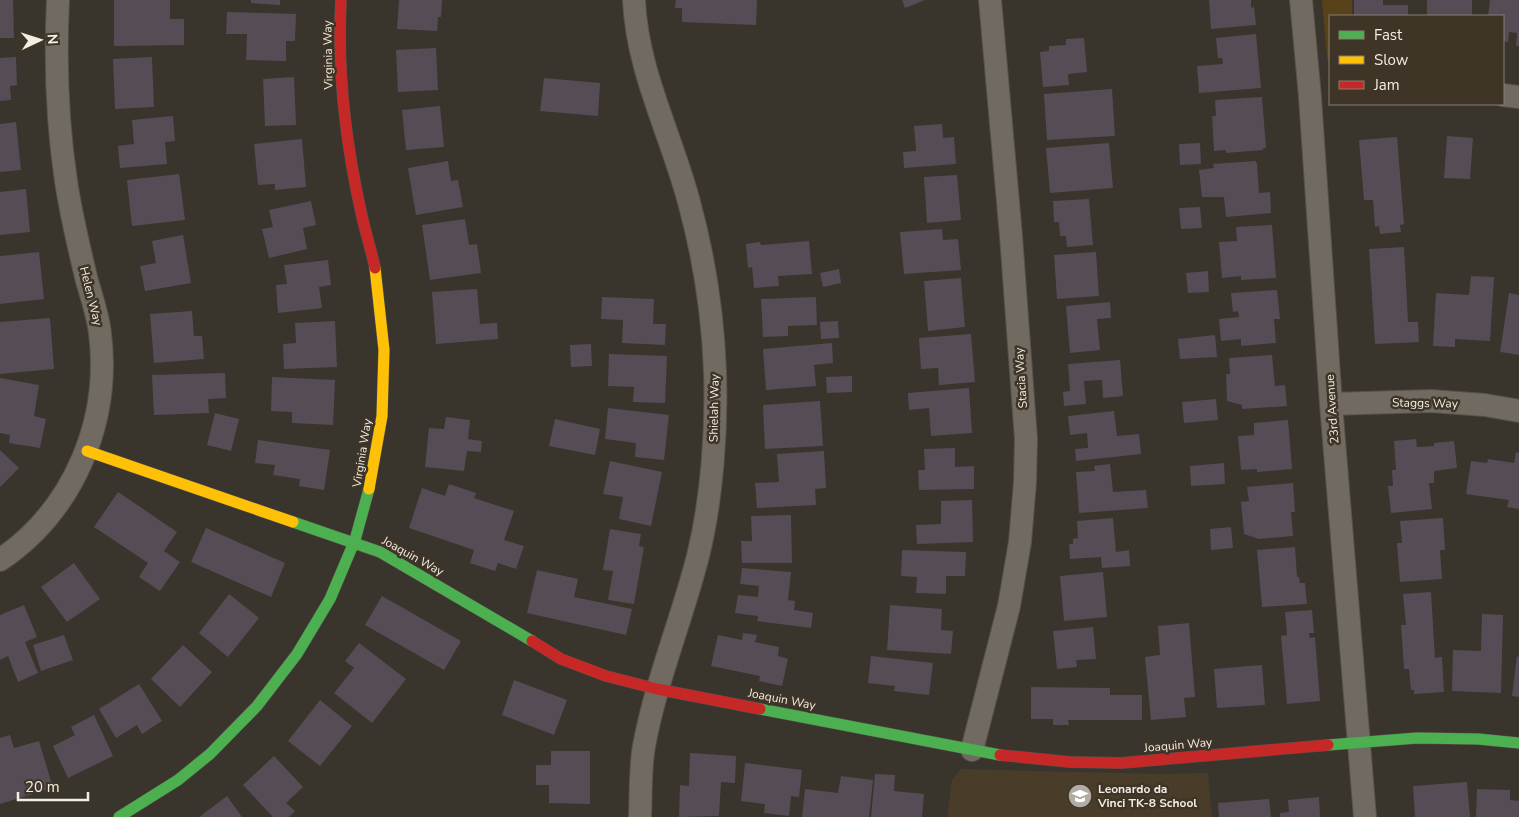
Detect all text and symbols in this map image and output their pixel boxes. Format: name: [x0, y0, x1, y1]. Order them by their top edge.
north arrow: [15, 15, 65, 65]
legend: [1329, 15, 1504, 105]
street label: Virginia Way: [319, 19, 337, 91]
text: Fast: [1374, 25, 1403, 45]
text: N: [43, 33, 62, 45]
text: Slow: [1374, 50, 1409, 70]
text: Jam: [1373, 75, 1400, 95]
street label: Helen Way: [76, 265, 106, 328]
street label: Stacia Way: [1011, 346, 1031, 409]
street label: Shielah Way: [705, 373, 723, 442]
street label: 23rd Avenue: [1322, 374, 1342, 444]
street label: Staggs Way: [1392, 394, 1459, 412]
street label: Virginia Way: [349, 417, 375, 489]
street label: Joaquin Way: [378, 532, 447, 580]
street label: Joaquin Way: [746, 684, 818, 714]
street label: Joaquin Way: [1142, 734, 1214, 756]
scale bar: [18, 770, 88, 802]
text: 20 m: [25, 777, 60, 797]
place label: Leonardo da Vinci TK-8 School: [1097, 781, 1197, 811]
school or university icon: Leonardo da Vinci TK-8 School: [1067, 783, 1093, 809]

